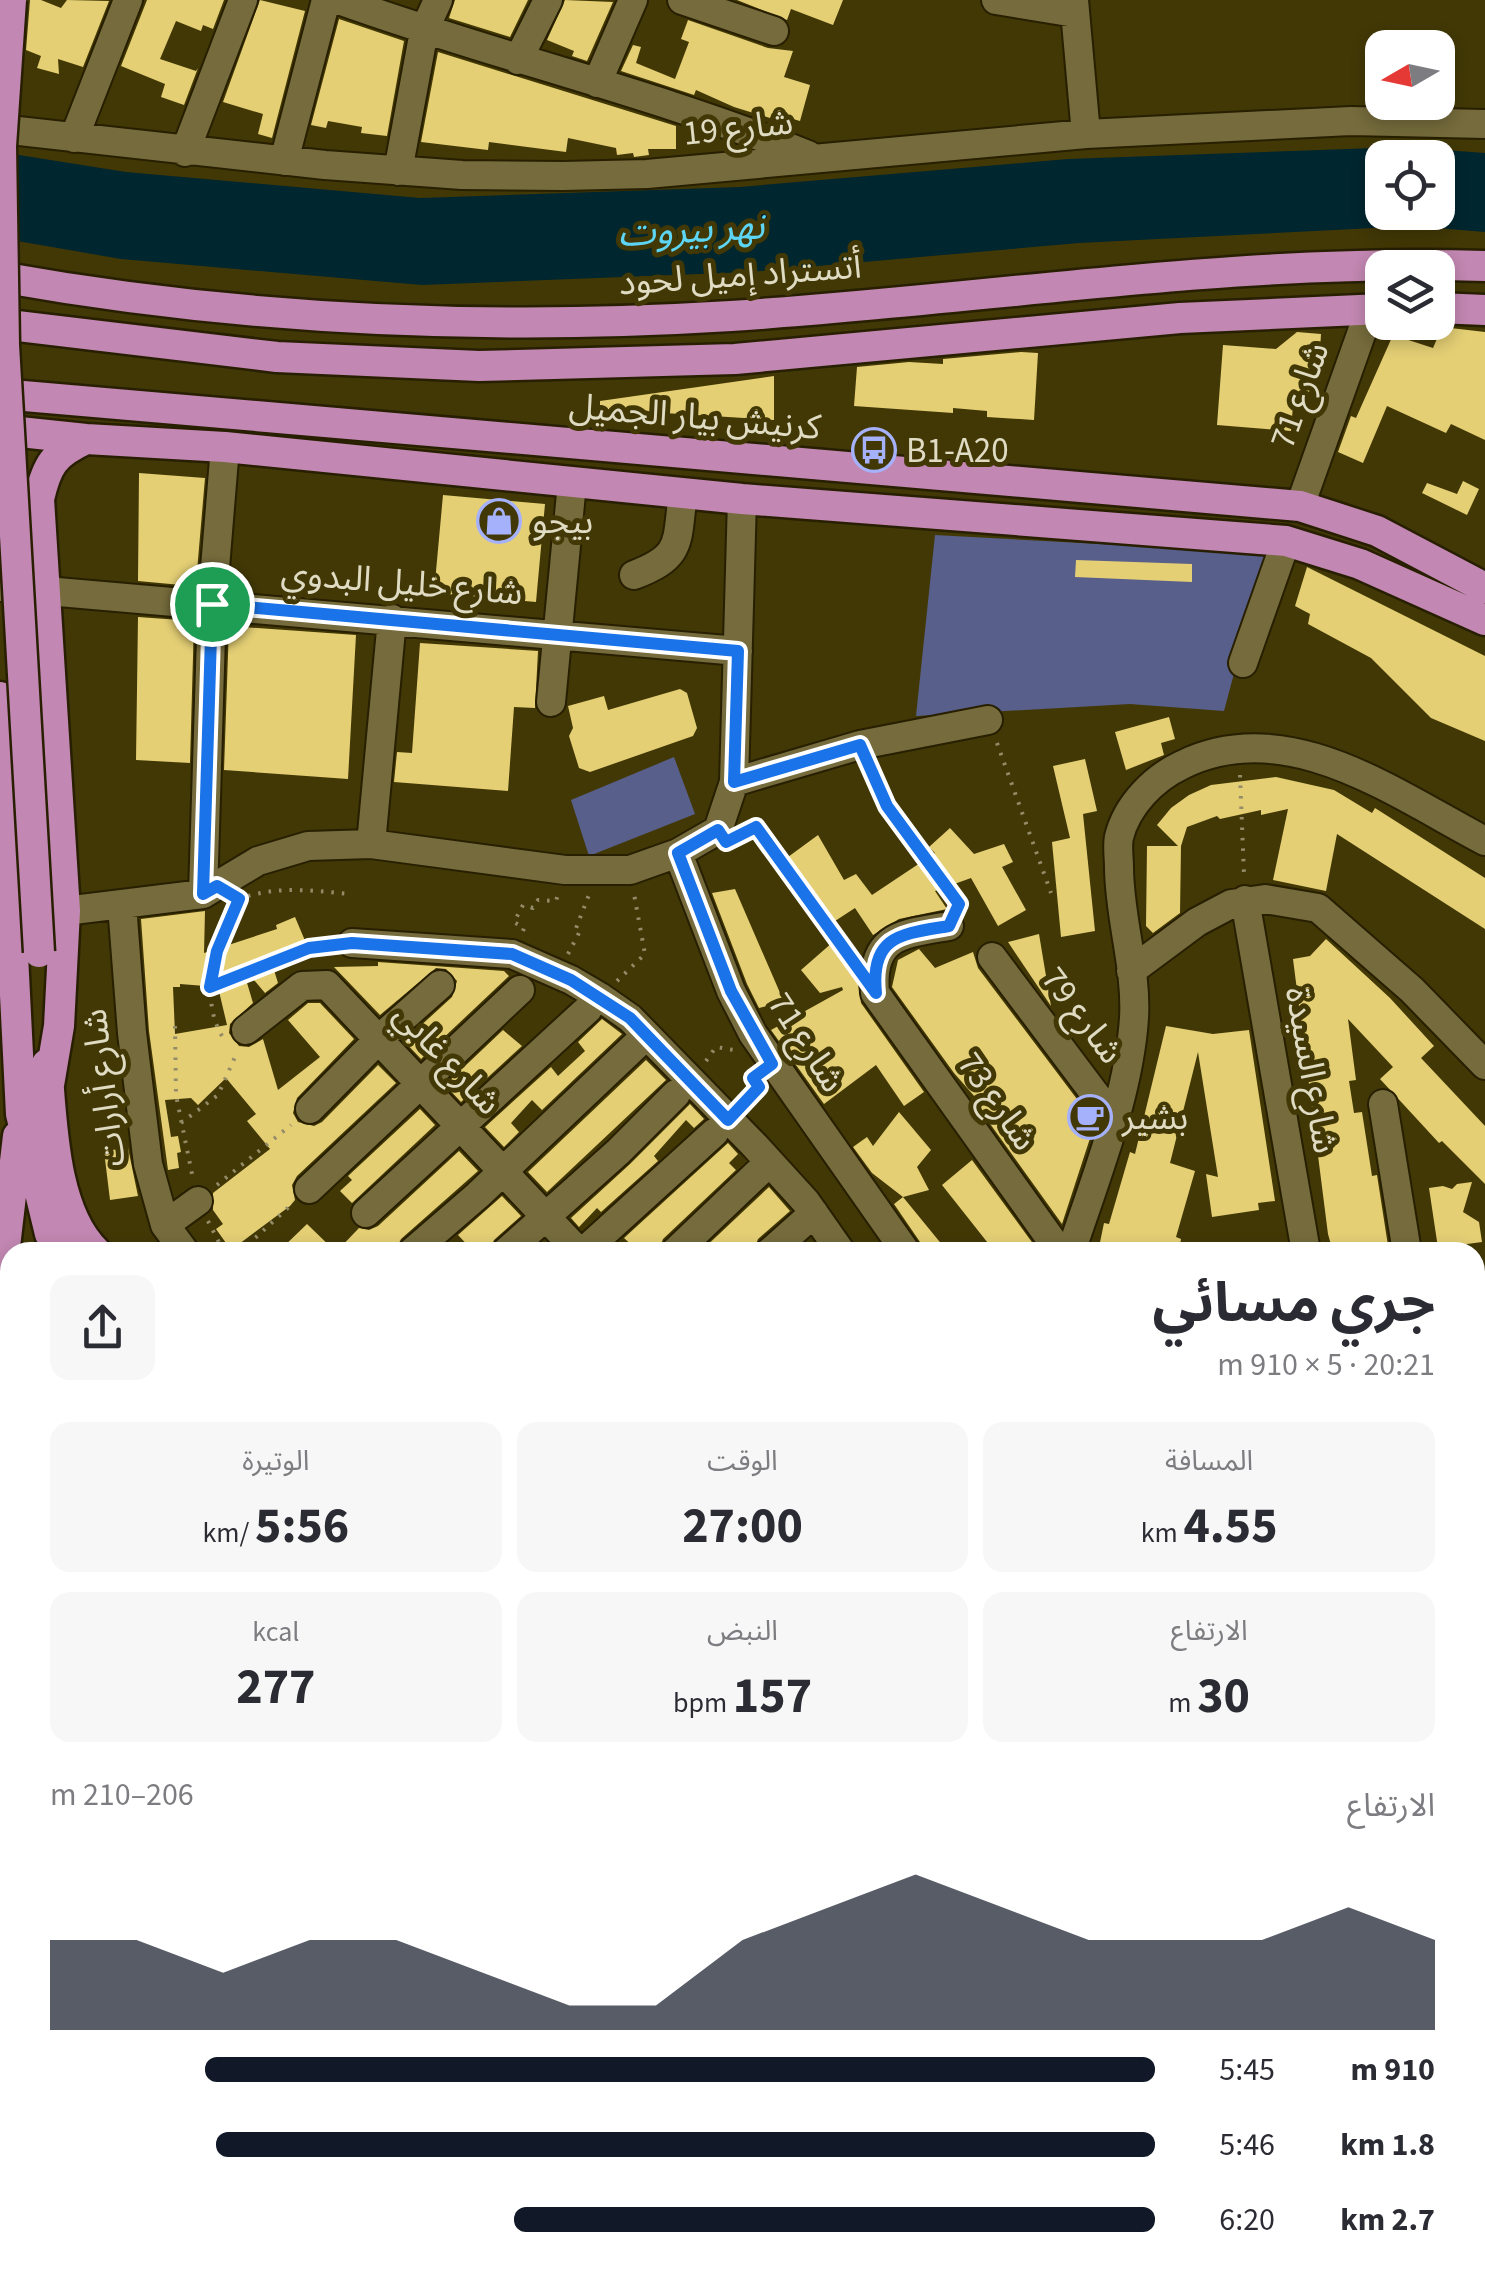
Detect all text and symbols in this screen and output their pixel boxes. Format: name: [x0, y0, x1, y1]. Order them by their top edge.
north arrow: [1365, 30, 1455, 120]
map controls: [1365, 30, 1455, 340]
street label: شارع 19: [681, 97, 795, 159]
button: locate: [1365, 140, 1455, 230]
water label: نهر بيروت: [617, 199, 768, 261]
street label: أتستراد إميل لحود: [617, 242, 863, 308]
button: layers: [1365, 250, 1455, 340]
street label: شارع 71: [1258, 335, 1342, 456]
street label: كرنيش بيار الجميل: [567, 381, 823, 453]
place label: B1-A20: [906, 426, 1009, 476]
bus stop icon: B1-A20: [851, 427, 897, 473]
place label: بيجو: [532, 497, 593, 547]
shop icon: بيجو: [476, 498, 522, 544]
street label: شارع خليل البدوي: [279, 548, 525, 620]
pin: [170, 562, 255, 647]
icon: arrive: [185, 577, 240, 632]
street label: شارع 79: [1029, 957, 1135, 1075]
street label: شارع 71: [755, 983, 857, 1102]
street label: شارع السيدة: [1272, 983, 1350, 1157]
street label: شارع غابي: [381, 991, 513, 1127]
street label: شارع أرارات: [70, 1006, 138, 1170]
street label: شارع 73: [945, 1042, 1049, 1161]
place label: بشير: [1121, 1093, 1188, 1143]
cafe icon: بشير: [1067, 1094, 1113, 1140]
text: جري مسائي: [1153, 1265, 1435, 1343]
button: share: [50, 1275, 155, 1380]
text: 20:21 · 5 × 910 m: [1217, 1342, 1435, 1388]
text: الوتيرة: [242, 1441, 309, 1481]
text: الوقت: [707, 1441, 778, 1481]
text: المسافة: [1165, 1441, 1253, 1481]
text: 5:56: [255, 1491, 349, 1562]
text: 27:00: [682, 1491, 803, 1562]
text: 4.55: [1183, 1491, 1278, 1562]
text: /km: [203, 1513, 255, 1553]
text: km: [1141, 1513, 1183, 1553]
text: النبض: [707, 1611, 778, 1651]
text: الارتفاع: [1171, 1611, 1248, 1651]
text: kcal: [252, 1612, 299, 1652]
text: 277: [236, 1652, 315, 1723]
text: 157: [733, 1661, 812, 1732]
text: 30: [1197, 1661, 1250, 1732]
text: bpm: [673, 1683, 733, 1723]
text: m: [1168, 1683, 1197, 1723]
text: 206–210 m: [50, 1772, 194, 1818]
text: الارتفاع: [1347, 1783, 1435, 1829]
text: 5:45: [1219, 2047, 1275, 2093]
text: 910 m: [1350, 2047, 1435, 2093]
text: 5:46: [1219, 2122, 1275, 2168]
text: 1.8 km: [1340, 2122, 1435, 2168]
text: 6:20: [1219, 2197, 1275, 2243]
text: 2.7 km: [1340, 2197, 1435, 2243]

